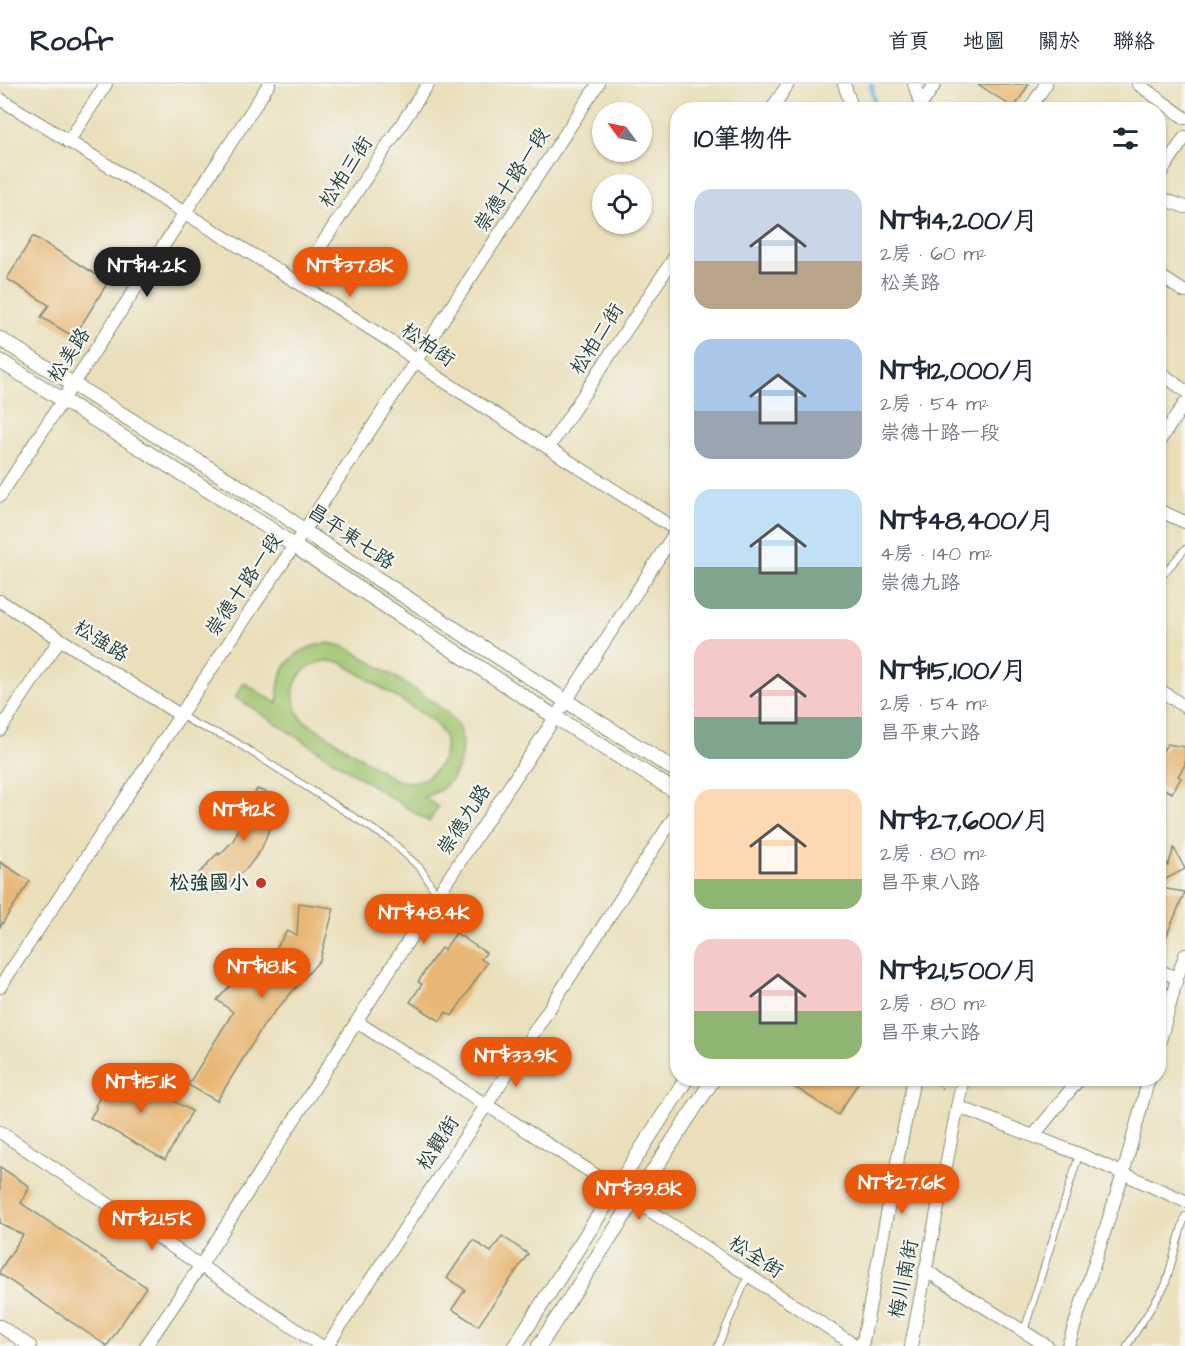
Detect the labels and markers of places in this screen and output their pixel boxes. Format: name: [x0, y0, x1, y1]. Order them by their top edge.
pin: NT$14.2K: [85, 247, 209, 298]
pin: NT$37.8K: [288, 247, 412, 298]
pin: NT$12K: [195, 791, 293, 842]
place label: 松強國小: [169, 869, 249, 897]
marker: 松強國小: [254, 876, 268, 890]
pin: NT$48.4K: [362, 894, 486, 945]
pin: NT$18.1K: [200, 948, 324, 999]
pin: NT$33.9K: [454, 1037, 578, 1088]
pin: NT$15.1K: [79, 1063, 203, 1114]
pin: NT$27.6K: [840, 1164, 964, 1215]
pin: NT$39.8K: [577, 1170, 701, 1221]
pin: NT$21.5K: [90, 1200, 214, 1251]

